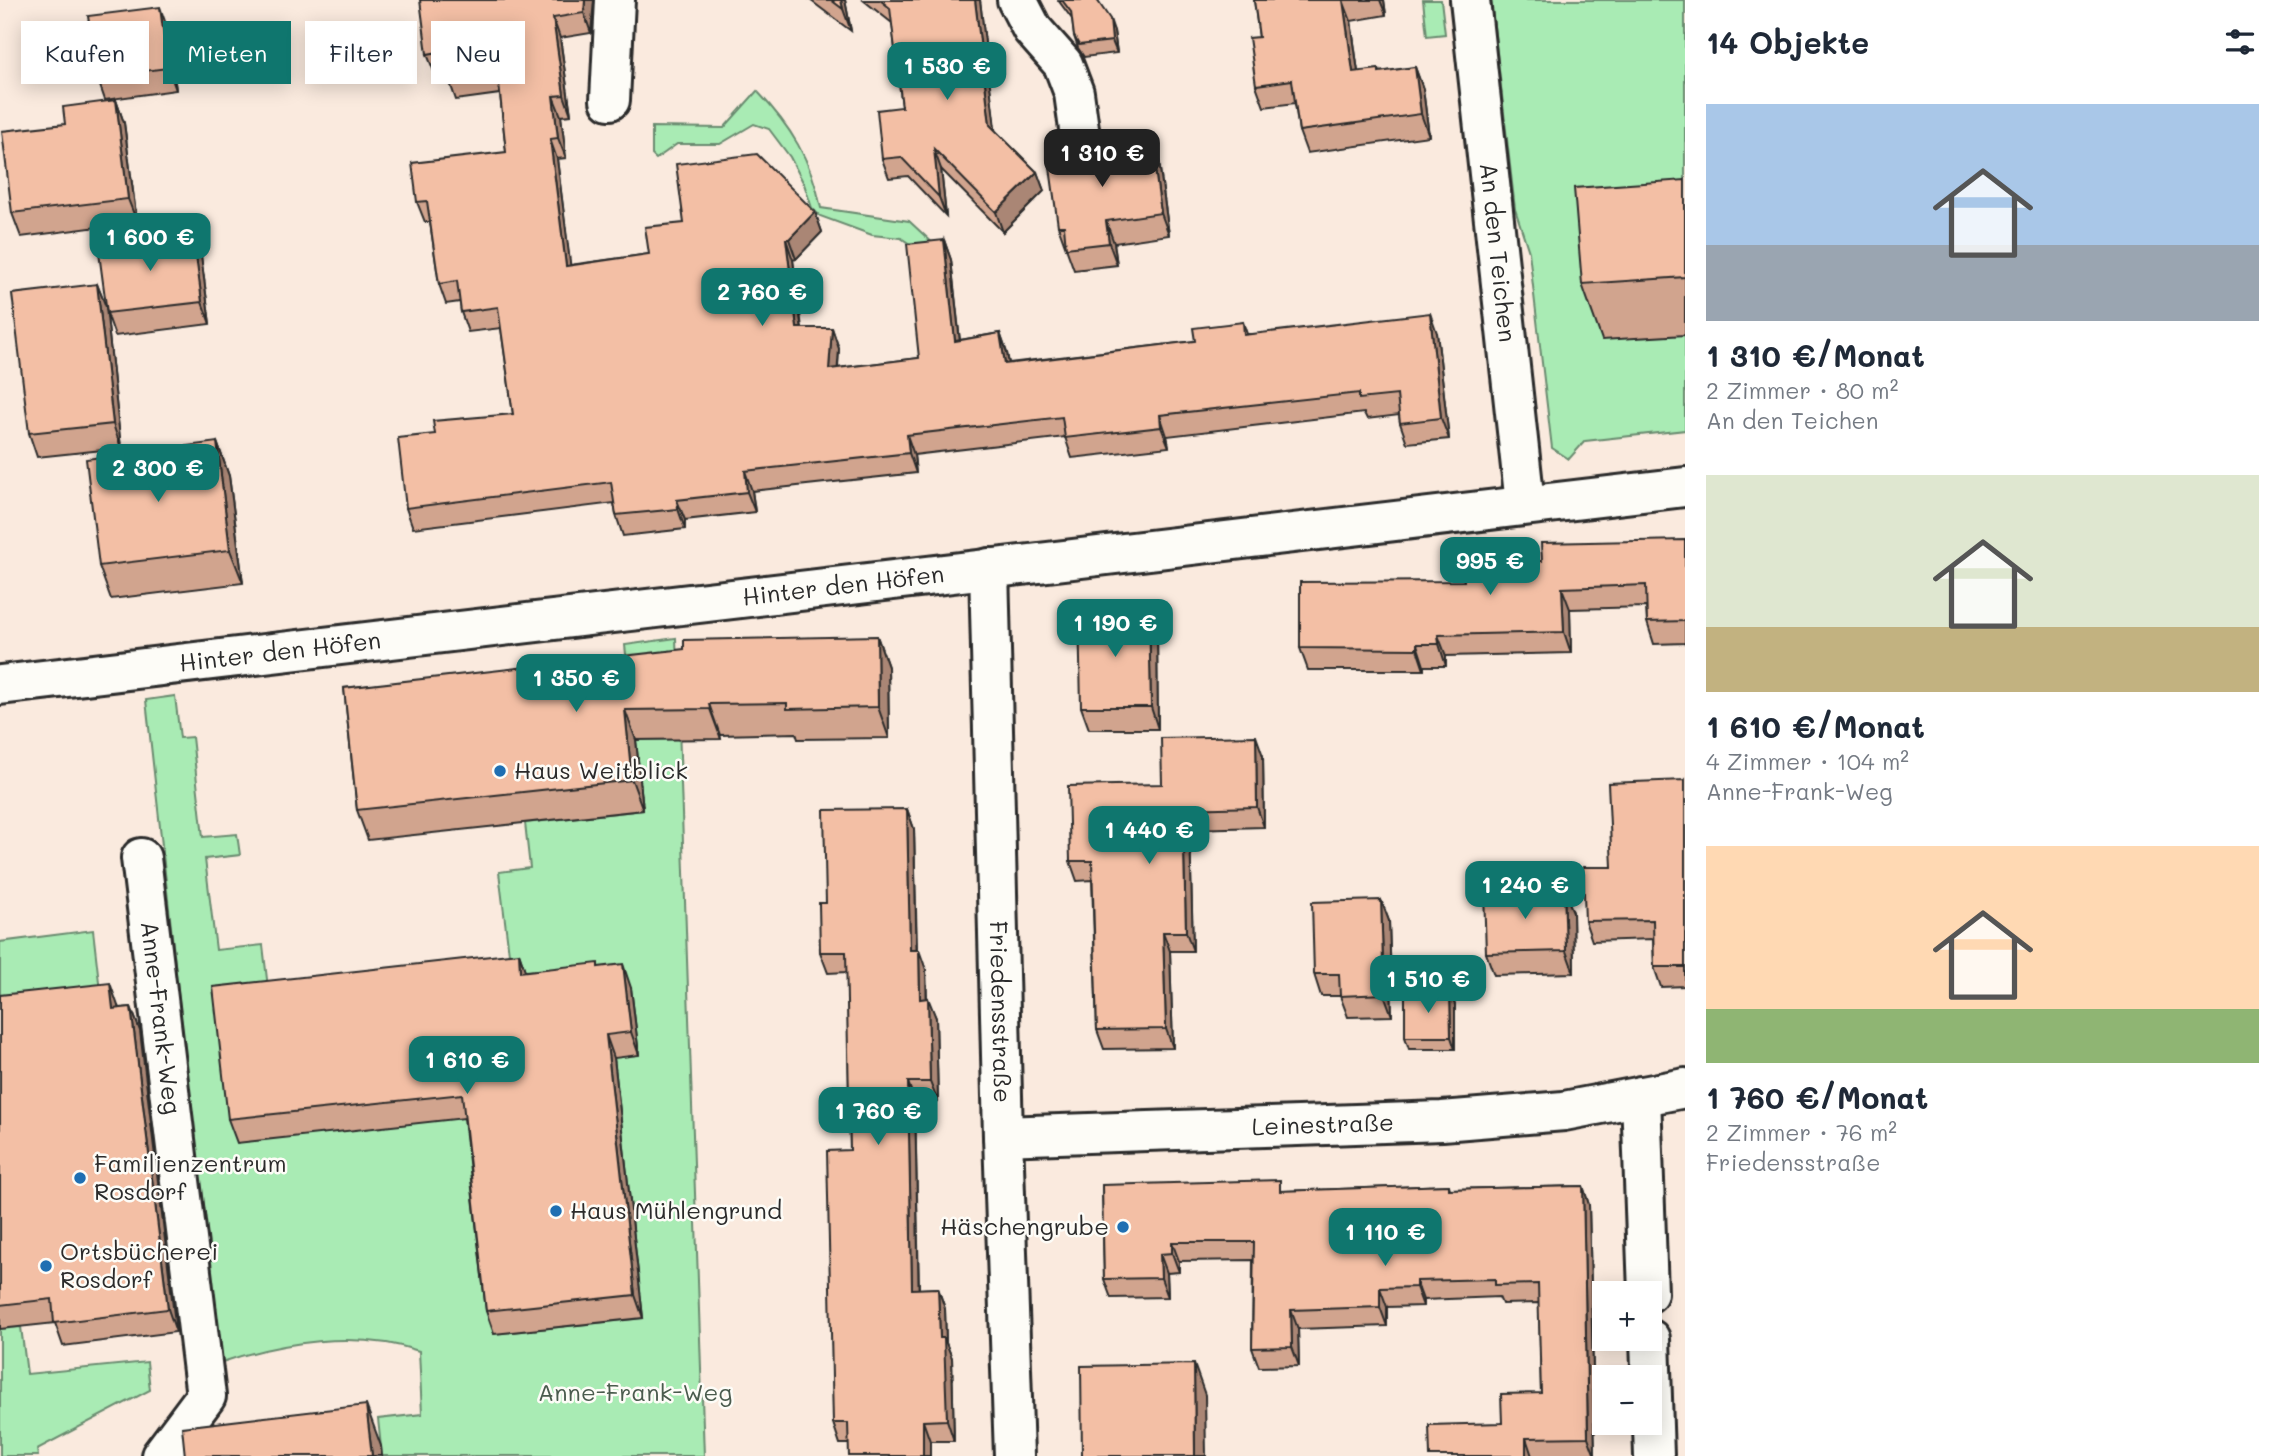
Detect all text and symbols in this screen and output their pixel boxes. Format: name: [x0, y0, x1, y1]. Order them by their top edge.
chip: Kaufen: [21, 21, 149, 84]
chip: Mieten: [163, 21, 291, 84]
chip: Filter: [305, 21, 417, 84]
chip: Neu: [431, 21, 525, 84]
text: 14 Objekte: [1706, 22, 1869, 62]
icon: filters: [2221, 23, 2259, 61]
pin: 1 530 €: [882, 42, 1012, 102]
text: 1 530 €: [903, 50, 991, 80]
pin: 1 310 €: [1037, 130, 1167, 189]
text: 1 310 €: [1060, 137, 1144, 167]
icon: home: [1920, 150, 2046, 276]
street label: An den Teichen: [1474, 161, 1524, 344]
pin: 1 600 €: [85, 214, 215, 273]
text: 1 600 €: [106, 221, 194, 251]
pin: 2 760 €: [697, 268, 827, 328]
text: 2 760 €: [717, 276, 807, 306]
text: 1 310 €/Monat: [1706, 335, 1925, 375]
text: 2 Zimmer · 80 m²: [1706, 375, 1898, 405]
text: An den Teichen: [1706, 405, 1879, 435]
pin: 2 300 €: [93, 444, 223, 504]
text: 2 300 €: [112, 452, 204, 482]
icon: home: [1920, 521, 2046, 647]
pin: 995 €: [1441, 538, 1539, 597]
text: 995 €: [1456, 545, 1524, 575]
street label: Hinter den Höfen: [740, 557, 946, 612]
pin: 1 190 €: [1050, 600, 1180, 659]
text: 1 190 €: [1073, 607, 1157, 637]
street label: Hinter den Höfen: [177, 623, 382, 678]
pin: 1 350 €: [511, 654, 641, 714]
text: 1 350 €: [532, 662, 620, 692]
text: 1 610 €/Monat: [1706, 706, 1925, 746]
text: 4 Zimmer · 104 m²: [1706, 746, 1909, 776]
place label: Haus Weitblick: [514, 754, 688, 785]
marker: Haus Weitblick: [492, 763, 508, 779]
text: Anne-Frank-Weg: [1706, 776, 1893, 806]
pin: 1 440 €: [1084, 806, 1214, 866]
text: 1 440 €: [1104, 814, 1194, 844]
pin: 1 240 €: [1460, 862, 1590, 921]
text: 1 240 €: [1481, 869, 1569, 899]
icon: home: [1920, 892, 2046, 1018]
street label: Anne-Frank-Weg: [135, 919, 189, 1116]
street label: Friedensstraße: [984, 920, 1019, 1103]
pin: 1 510 €: [1363, 956, 1493, 1015]
text: 1 510 €: [1386, 963, 1470, 993]
pin: 1 610 €: [402, 1036, 532, 1096]
text: 1 610 €: [425, 1044, 509, 1074]
text: 1 760 €/Monat: [1706, 1077, 1928, 1117]
pin: 1 760 €: [813, 1088, 943, 1147]
text: 1 760 €: [835, 1095, 921, 1125]
street label: Leinestraße: [1251, 1106, 1394, 1141]
text: 2 Zimmer · 76 m²: [1706, 1117, 1897, 1147]
place label: Familienzentrum Rosdorf: [94, 1147, 287, 1206]
text: Friedensstraße: [1706, 1147, 1880, 1177]
marker: Familienzentrum Rosdorf: [72, 1170, 88, 1186]
place label: Haus Mühlengrund: [570, 1194, 782, 1225]
marker: Haus Mühlengrund: [548, 1203, 564, 1219]
pin: 1 110 €: [1320, 1208, 1450, 1268]
place label: Häschengrube: [940, 1210, 1109, 1241]
text: 1 110 €: [1345, 1216, 1425, 1246]
marker: Häschengrube: [1115, 1219, 1131, 1235]
place label: Ortsbücherei Rosdorf: [60, 1235, 218, 1294]
marker: Ortsbücherei Rosdorf: [38, 1258, 54, 1274]
map controls: [1592, 1281, 1662, 1435]
button: +: [1592, 1281, 1662, 1351]
button: −: [1592, 1365, 1662, 1435]
park label: Anne-Frank-Weg: [538, 1376, 732, 1407]

